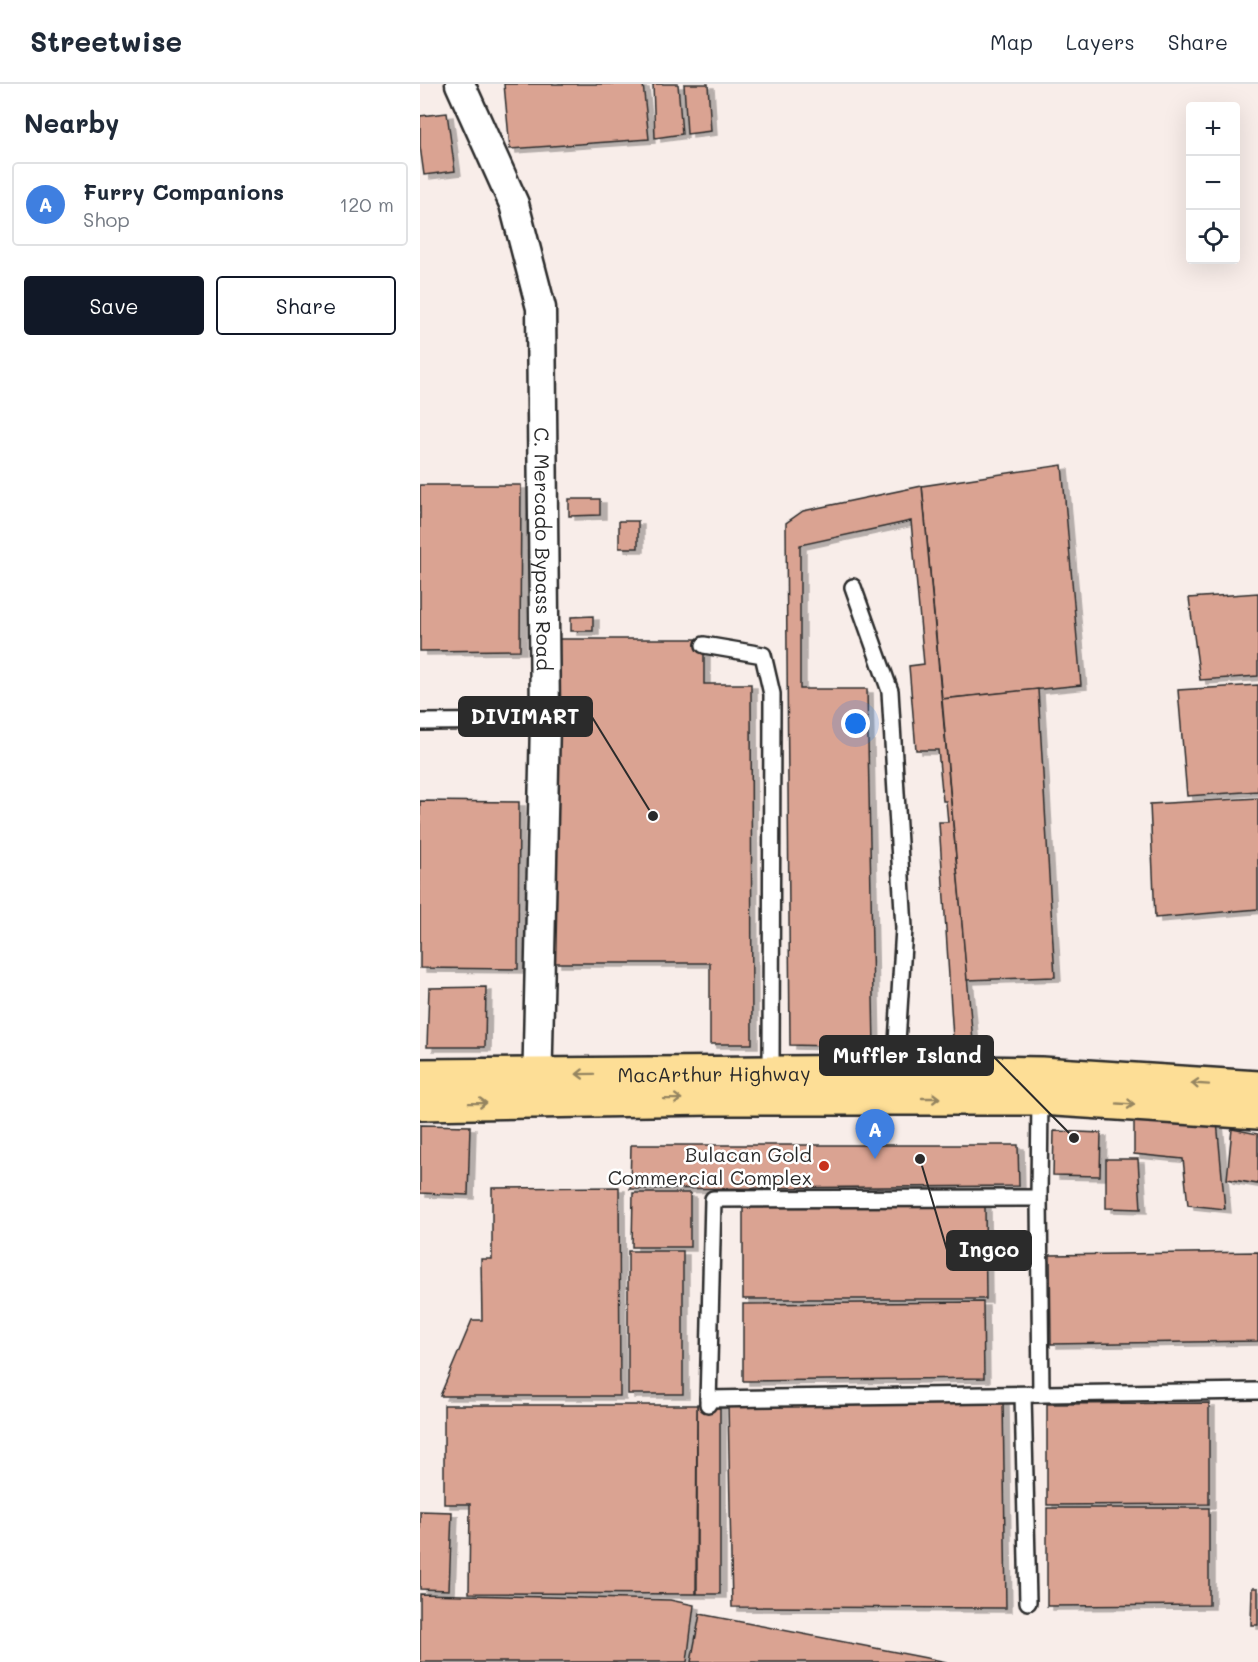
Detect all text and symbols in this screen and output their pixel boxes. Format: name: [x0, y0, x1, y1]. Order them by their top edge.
text: Streetwise: [30, 23, 182, 59]
text: Map: [990, 28, 1033, 55]
text: Layers: [1066, 28, 1135, 55]
text: Share: [1168, 28, 1228, 55]
map controls: [1186, 102, 1240, 264]
button: +: [1186, 102, 1240, 156]
text: Nearby: [24, 106, 119, 140]
button: −: [1186, 156, 1240, 210]
text: Furry Companions: [83, 177, 284, 206]
text: A: [39, 191, 52, 217]
text: 120 m: [339, 191, 394, 217]
text: Shop: [83, 206, 130, 232]
button: locate: [1186, 210, 1240, 264]
button: Save: [24, 276, 204, 335]
button: Share: [216, 276, 396, 335]
street label: C. Mercado Bypass Road: [529, 427, 558, 671]
callout: DIVIMART: [459, 697, 592, 736]
text: DIVIMART: [471, 702, 579, 729]
your location: [841, 709, 870, 738]
callout: Muffler Island: [820, 1036, 993, 1075]
text: Muffler Island: [833, 1041, 981, 1068]
street label: MacArthur Highway: [617, 1060, 811, 1087]
one-way arrow: [576, 1068, 596, 1080]
one-way arrow: [1190, 1079, 1210, 1090]
one-way arrow: [921, 1092, 941, 1104]
one-way arrow: [663, 1093, 683, 1105]
one-way arrow: [468, 1097, 488, 1108]
one-way arrow: [1116, 1098, 1136, 1109]
pin: A: [856, 1110, 894, 1159]
place label: Bulacan Gold Commercial Complex: [608, 1141, 812, 1190]
marker: Bulacan Gold Commercial Complex: [817, 1159, 831, 1173]
callout: Ingco: [947, 1231, 1031, 1270]
text: Ingco: [959, 1235, 1020, 1262]

